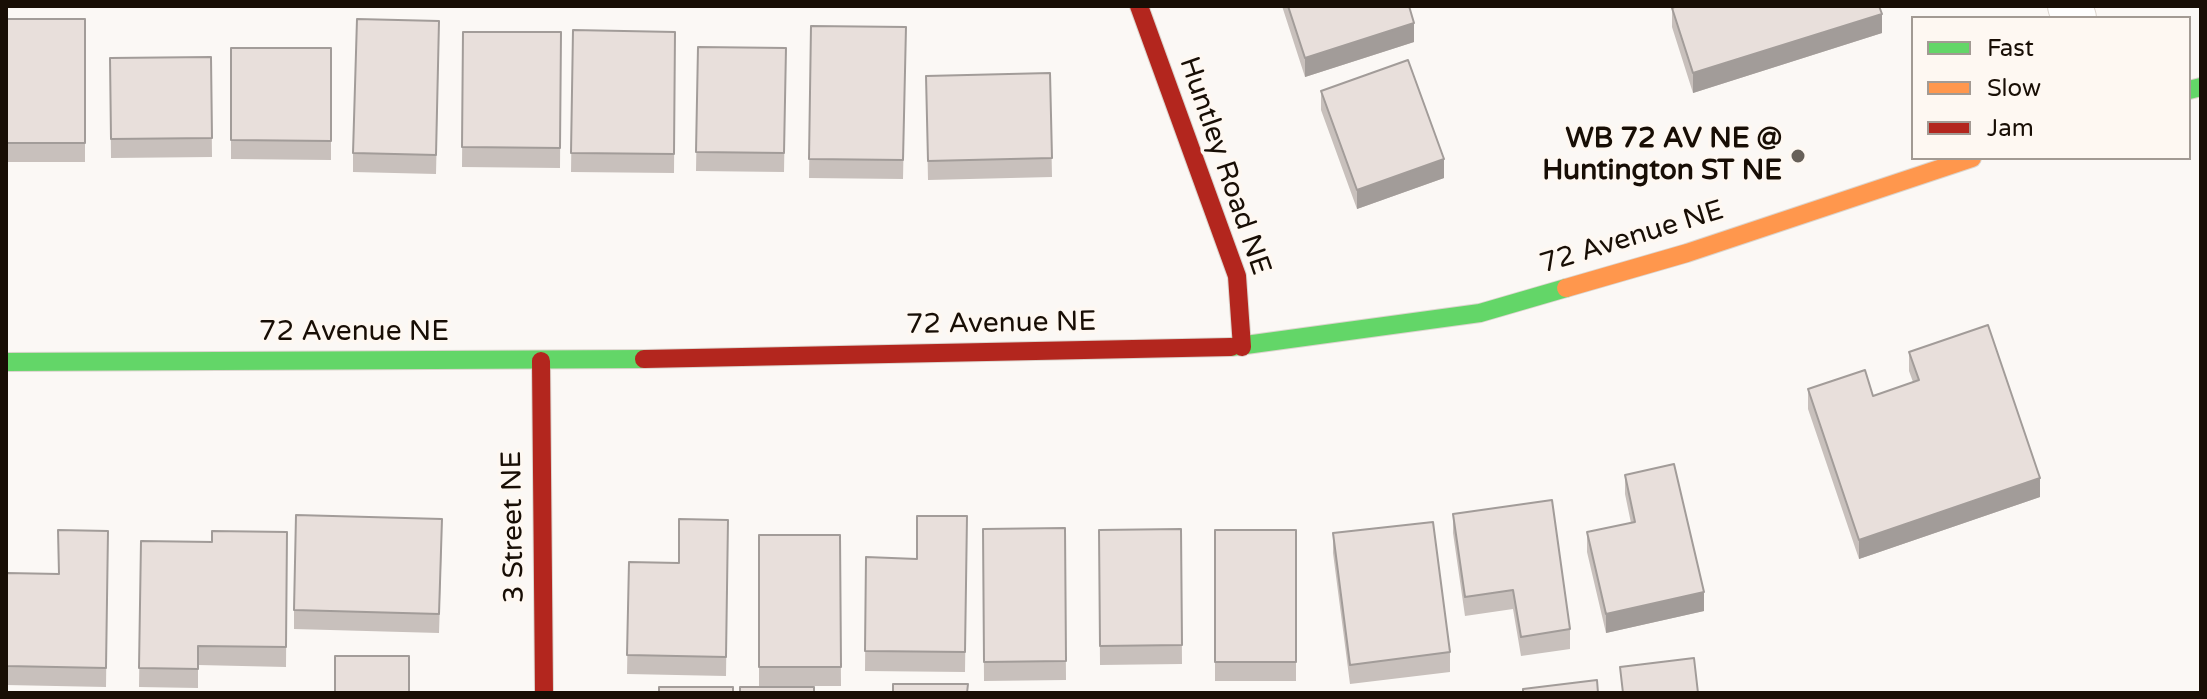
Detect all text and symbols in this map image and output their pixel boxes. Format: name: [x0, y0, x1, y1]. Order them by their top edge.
legend: [1911, 16, 2191, 160]
text: Fast: [1987, 34, 2034, 63]
street label: Huntley Road NE: [1171, 53, 1277, 279]
text: Slow: [1987, 74, 2041, 103]
text: Jam: [1987, 114, 2034, 143]
place label: WB 72 AV NE @ Huntington ST NE: [1542, 123, 1782, 189]
marker: WB 72 AV NE @ Huntington ST NE: [1789, 147, 1807, 165]
street label: 72 Avenue NE: [1536, 194, 1728, 282]
street label: 72 Avenue NE: [906, 306, 1096, 342]
street label: 72 Avenue NE: [259, 316, 449, 350]
street label: 3 Street NE: [496, 450, 532, 604]

